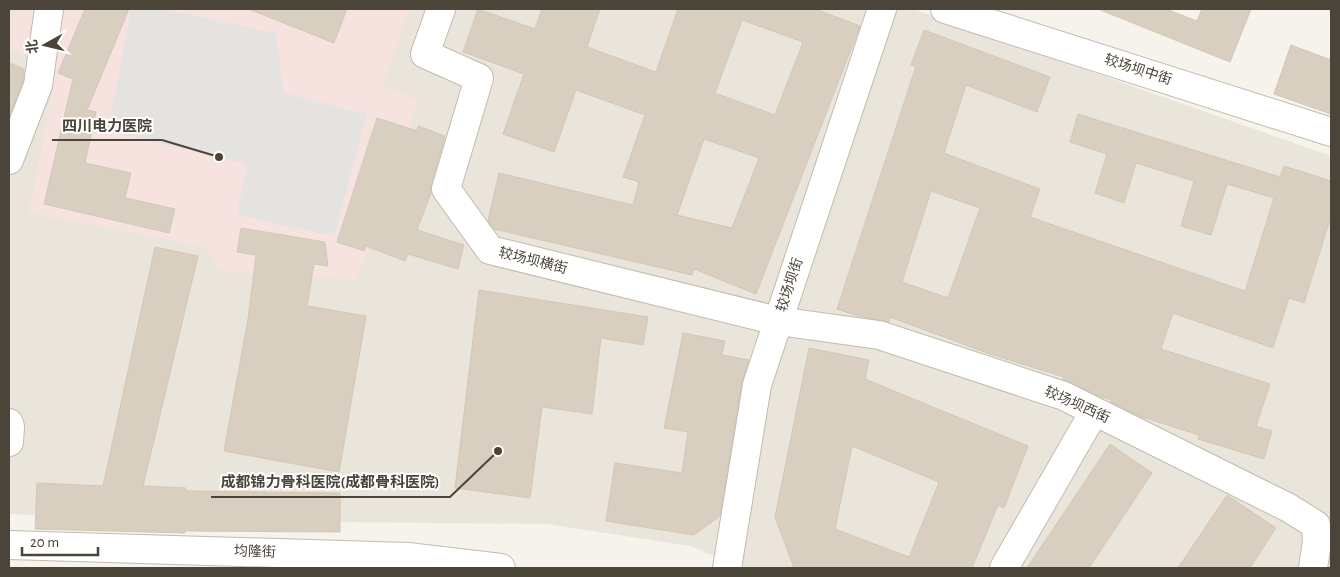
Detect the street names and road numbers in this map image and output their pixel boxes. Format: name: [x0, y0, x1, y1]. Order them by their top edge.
street label: 较场坝中街: [1103, 52, 1174, 87]
street label: 较场坝横街: [497, 245, 569, 276]
street label: 较场坝街: [774, 256, 805, 314]
street label: 较场坝西街: [1042, 383, 1112, 426]
street label: 均隆街: [234, 542, 276, 560]

